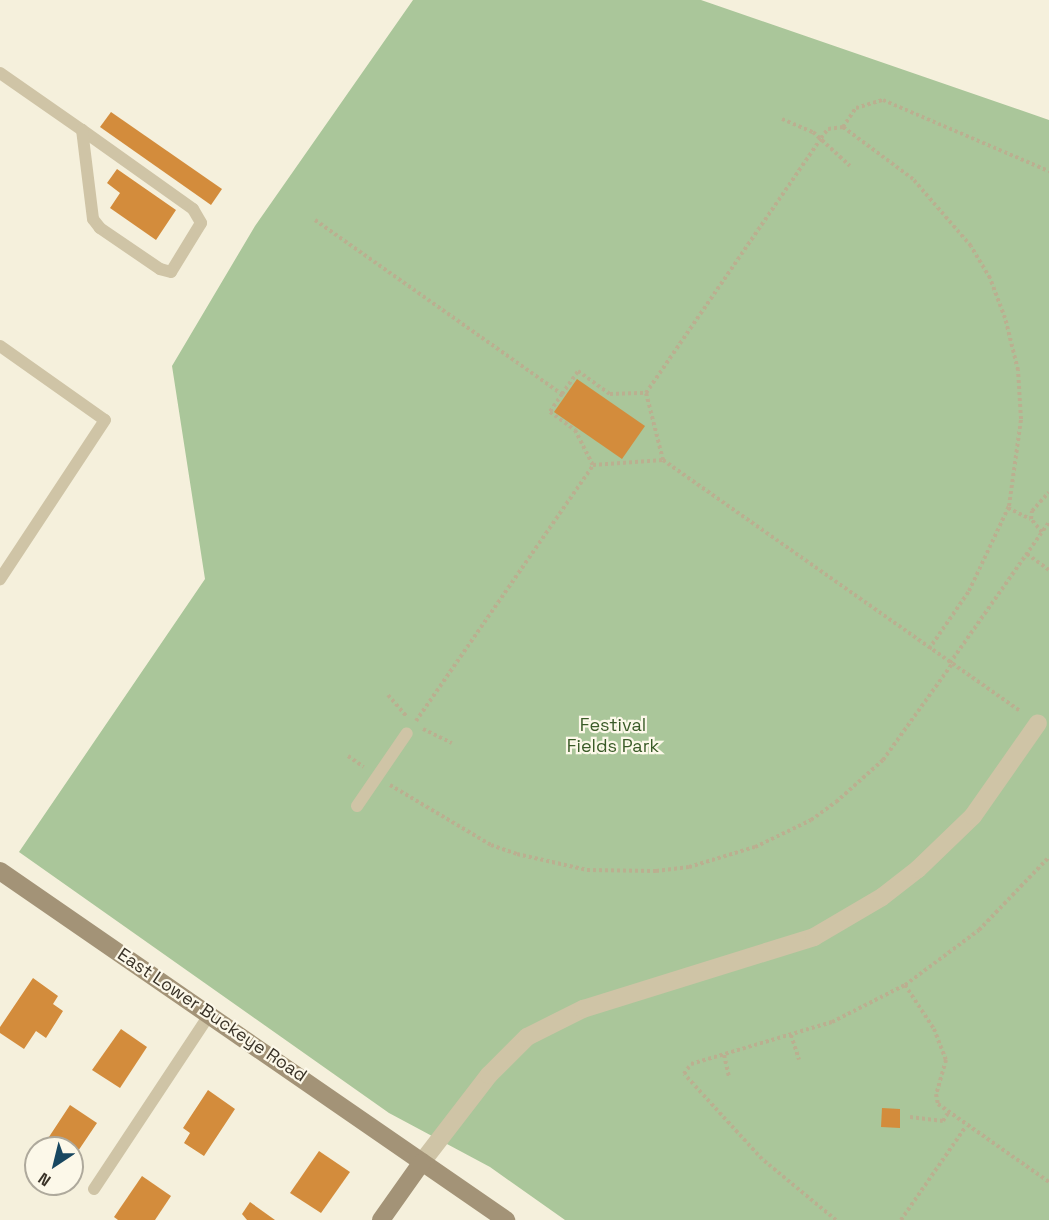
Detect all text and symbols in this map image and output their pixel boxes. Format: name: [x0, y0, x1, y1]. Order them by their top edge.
park label: Festival Fields Park: [567, 715, 659, 758]
street label: East Lower Buckeye Road: [113, 944, 311, 1086]
north arrow: [24, 1136, 84, 1196]
text: N: [34, 1168, 55, 1191]

